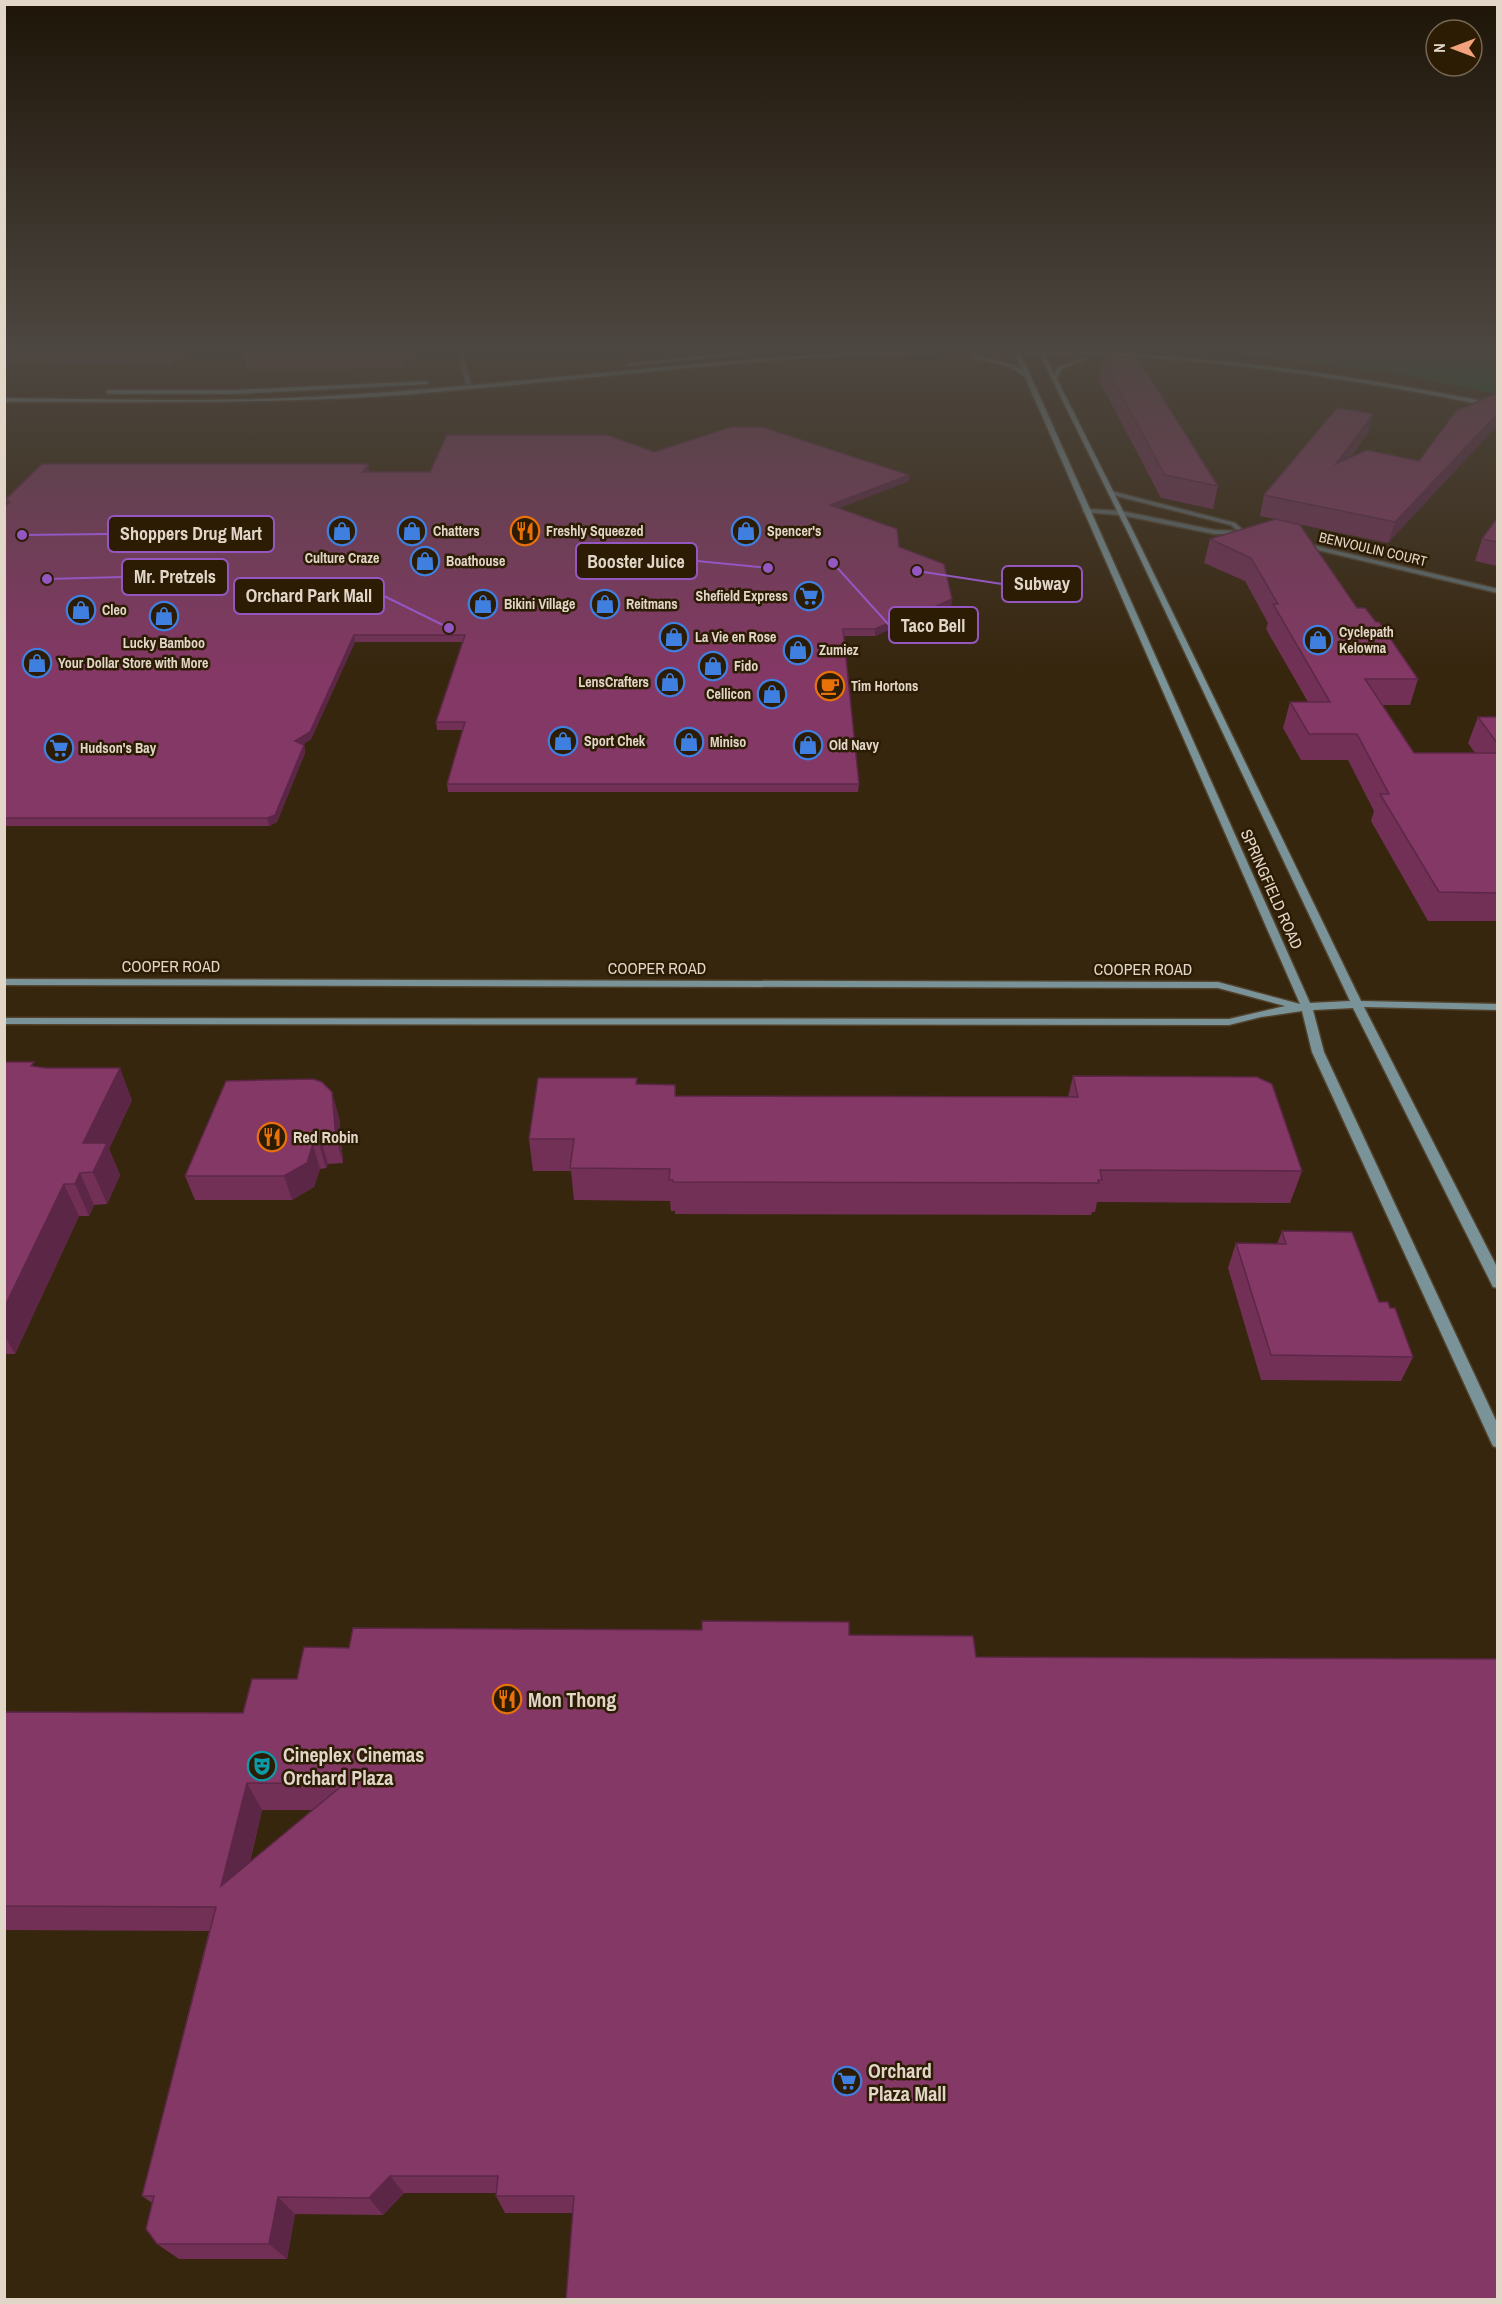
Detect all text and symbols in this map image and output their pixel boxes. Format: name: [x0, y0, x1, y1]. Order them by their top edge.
north arrow: [1424, 18, 1484, 78]
text: N: [1428, 43, 1450, 53]
shop icon: Culture Craze: [326, 515, 358, 547]
shop icon: Chatters: [396, 515, 428, 547]
restaurant icon: Freshly Squeezed: [509, 515, 541, 547]
shop icon: Spencer's: [730, 515, 762, 547]
callout: Shoppers Drug Mart: [108, 516, 274, 552]
text: Shoppers Drug Mart: [120, 521, 262, 546]
place label: Chatters: [433, 522, 480, 540]
place label: Freshly Squeezed: [546, 522, 644, 540]
place label: Spencer's: [767, 522, 821, 540]
street label: BENVOULIN COURT: [1317, 528, 1429, 570]
callout: Booster Juice: [576, 543, 697, 579]
shop icon: Boathouse: [409, 545, 441, 577]
place label: Culture Craze: [305, 549, 379, 567]
text: Booster Juice: [587, 549, 685, 574]
place label: Boathouse: [446, 552, 505, 570]
callout: Mr. Pretzels: [122, 559, 228, 595]
text: Mr. Pretzels: [134, 564, 216, 589]
callout: Subway: [1002, 566, 1082, 602]
text: Subway: [1014, 571, 1071, 596]
callout: Orchard Park Mall: [234, 578, 384, 614]
supermarket icon: Shefield Express: [793, 580, 825, 612]
text: Orchard Park Mall: [246, 583, 372, 608]
place label: Shefield Express: [695, 587, 788, 605]
shop icon: Bikini Village: [467, 588, 499, 620]
shop icon: Reitmans: [589, 588, 621, 620]
shop icon: Cleo: [65, 594, 97, 626]
place label: Bikini Village: [504, 595, 575, 613]
place label: Reitmans: [626, 595, 678, 613]
shop icon: Lucky Bamboo: [148, 600, 180, 632]
place label: Cleo: [102, 601, 127, 619]
callout: Taco Bell: [889, 607, 978, 643]
text: Taco Bell: [901, 613, 965, 638]
shop icon: La Vie en Rose: [658, 621, 690, 653]
place label: Cyclepath Kelowna: [1339, 623, 1394, 657]
shop icon: Cyclepath Kelowna: [1302, 624, 1334, 656]
place label: La Vie en Rose: [695, 628, 776, 646]
place label: Lucky Bamboo: [123, 634, 205, 652]
shop icon: Zumiez: [782, 634, 814, 666]
place label: Zumiez: [819, 641, 859, 659]
shop icon: Your Dollar Store with More: [21, 647, 53, 679]
shop icon: Fido: [697, 650, 729, 682]
place label: Your Dollar Store with More: [58, 654, 208, 672]
place label: Fido: [734, 657, 758, 675]
shop icon: LensCrafters: [654, 666, 686, 698]
cafe icon: Tim Hortons: [814, 670, 846, 702]
place label: LensCrafters: [578, 673, 649, 691]
place label: Tim Hortons: [851, 677, 918, 695]
shop icon: Cellicon: [756, 678, 788, 710]
place label: Cellicon: [706, 685, 751, 703]
shop icon: Sport Chek: [547, 725, 579, 757]
shop icon: Miniso: [673, 726, 705, 758]
shop icon: Old Navy: [792, 729, 824, 761]
supermarket icon: Hudson's Bay: [43, 732, 75, 764]
place label: Sport Chek: [584, 732, 646, 750]
place label: Miniso: [710, 733, 746, 751]
place label: Old Navy: [829, 736, 879, 754]
place label: Hudson's Bay: [80, 739, 157, 757]
street label: SPRINGFIELD ROAD: [1236, 826, 1308, 952]
street label: COOPER ROAD: [122, 955, 220, 977]
street label: COOPER ROAD: [608, 957, 706, 979]
street label: COOPER ROAD: [1094, 958, 1192, 980]
restaurant icon: Red Robin: [256, 1121, 288, 1153]
place label: Red Robin: [293, 1126, 359, 1148]
restaurant icon: Mon Thong: [491, 1683, 523, 1715]
place label: Mon Thong: [528, 1686, 616, 1713]
place label: Cineplex Cinemas Orchard Plaza: [283, 1741, 424, 1791]
theatre icon: Cineplex Cinemas Orchard Plaza: [246, 1750, 278, 1782]
place label: Orchard Plaza Mall: [868, 2057, 946, 2107]
supermarket icon: Orchard Plaza Mall: [831, 2065, 863, 2097]

